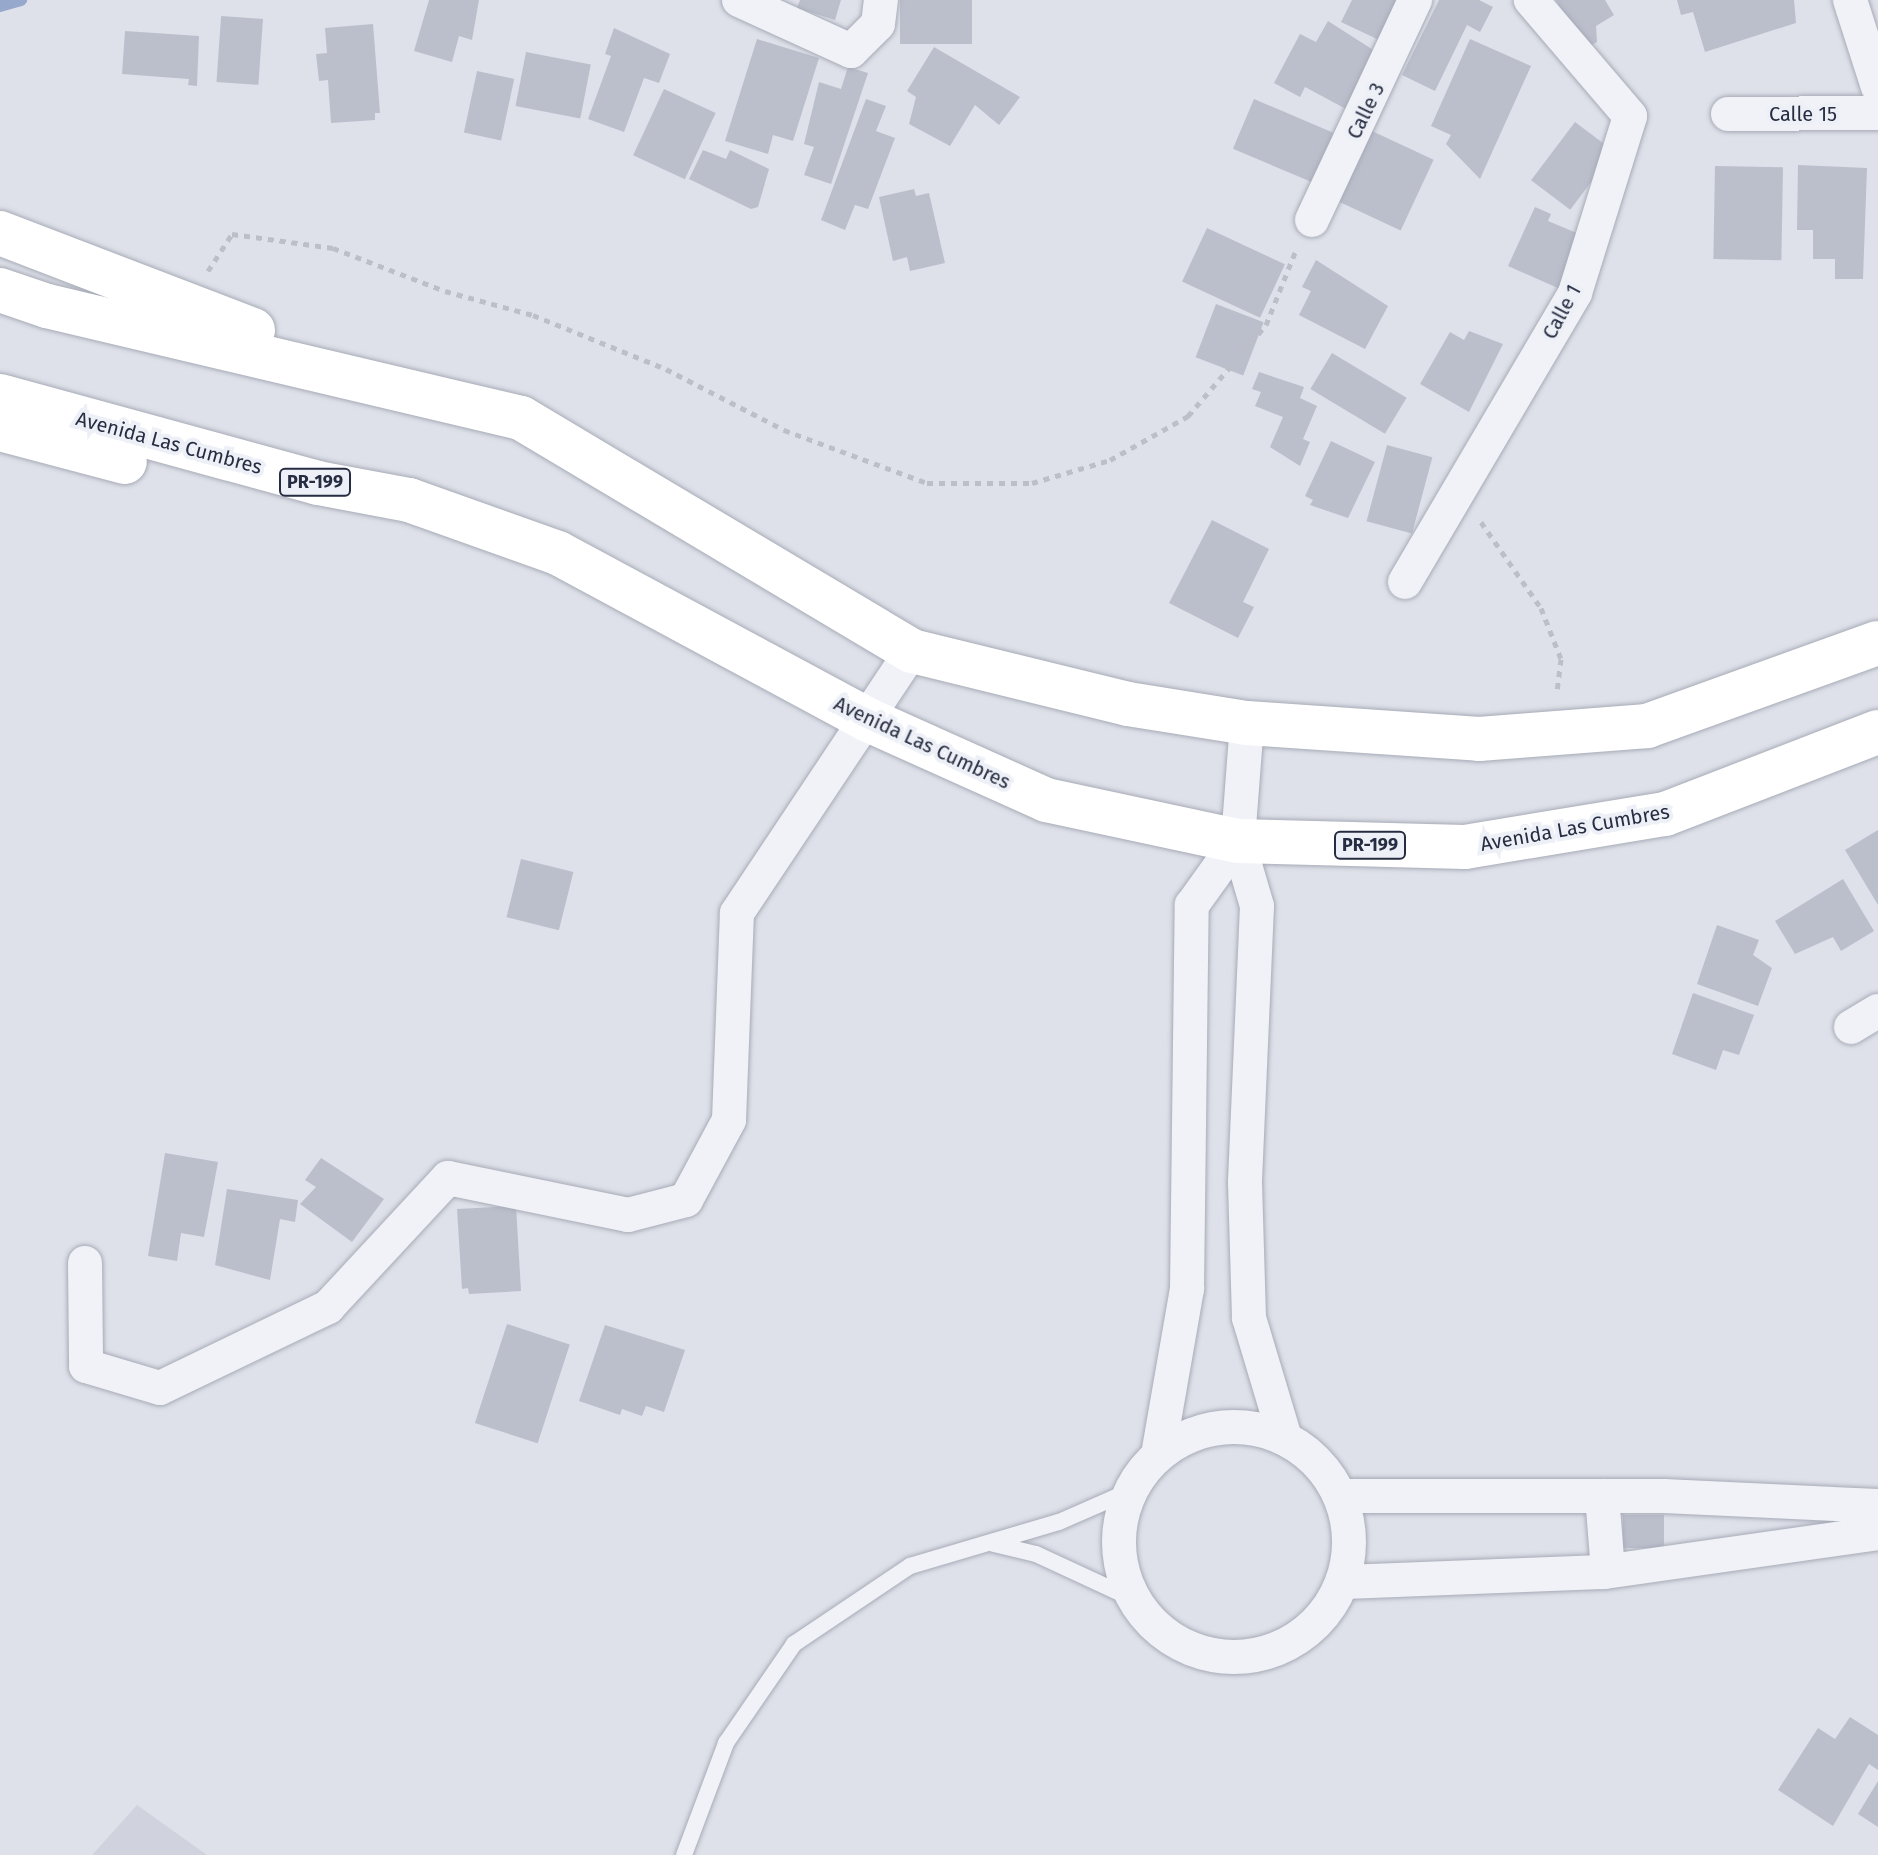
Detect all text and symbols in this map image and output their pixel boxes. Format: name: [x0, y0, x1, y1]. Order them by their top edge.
street label: Calle 3: [1342, 79, 1390, 143]
street label: Calle 15: [1769, 102, 1837, 126]
street label: Calle 1: [1538, 281, 1586, 343]
street label: Avenida Las Cumbres: [73, 407, 265, 479]
road number: PR-199: [279, 468, 351, 496]
street label: Avenida Las Cumbres: [830, 692, 1014, 794]
street label: Avenida Las Cumbres: [1479, 800, 1671, 856]
road number: PR-199: [1334, 831, 1406, 859]

